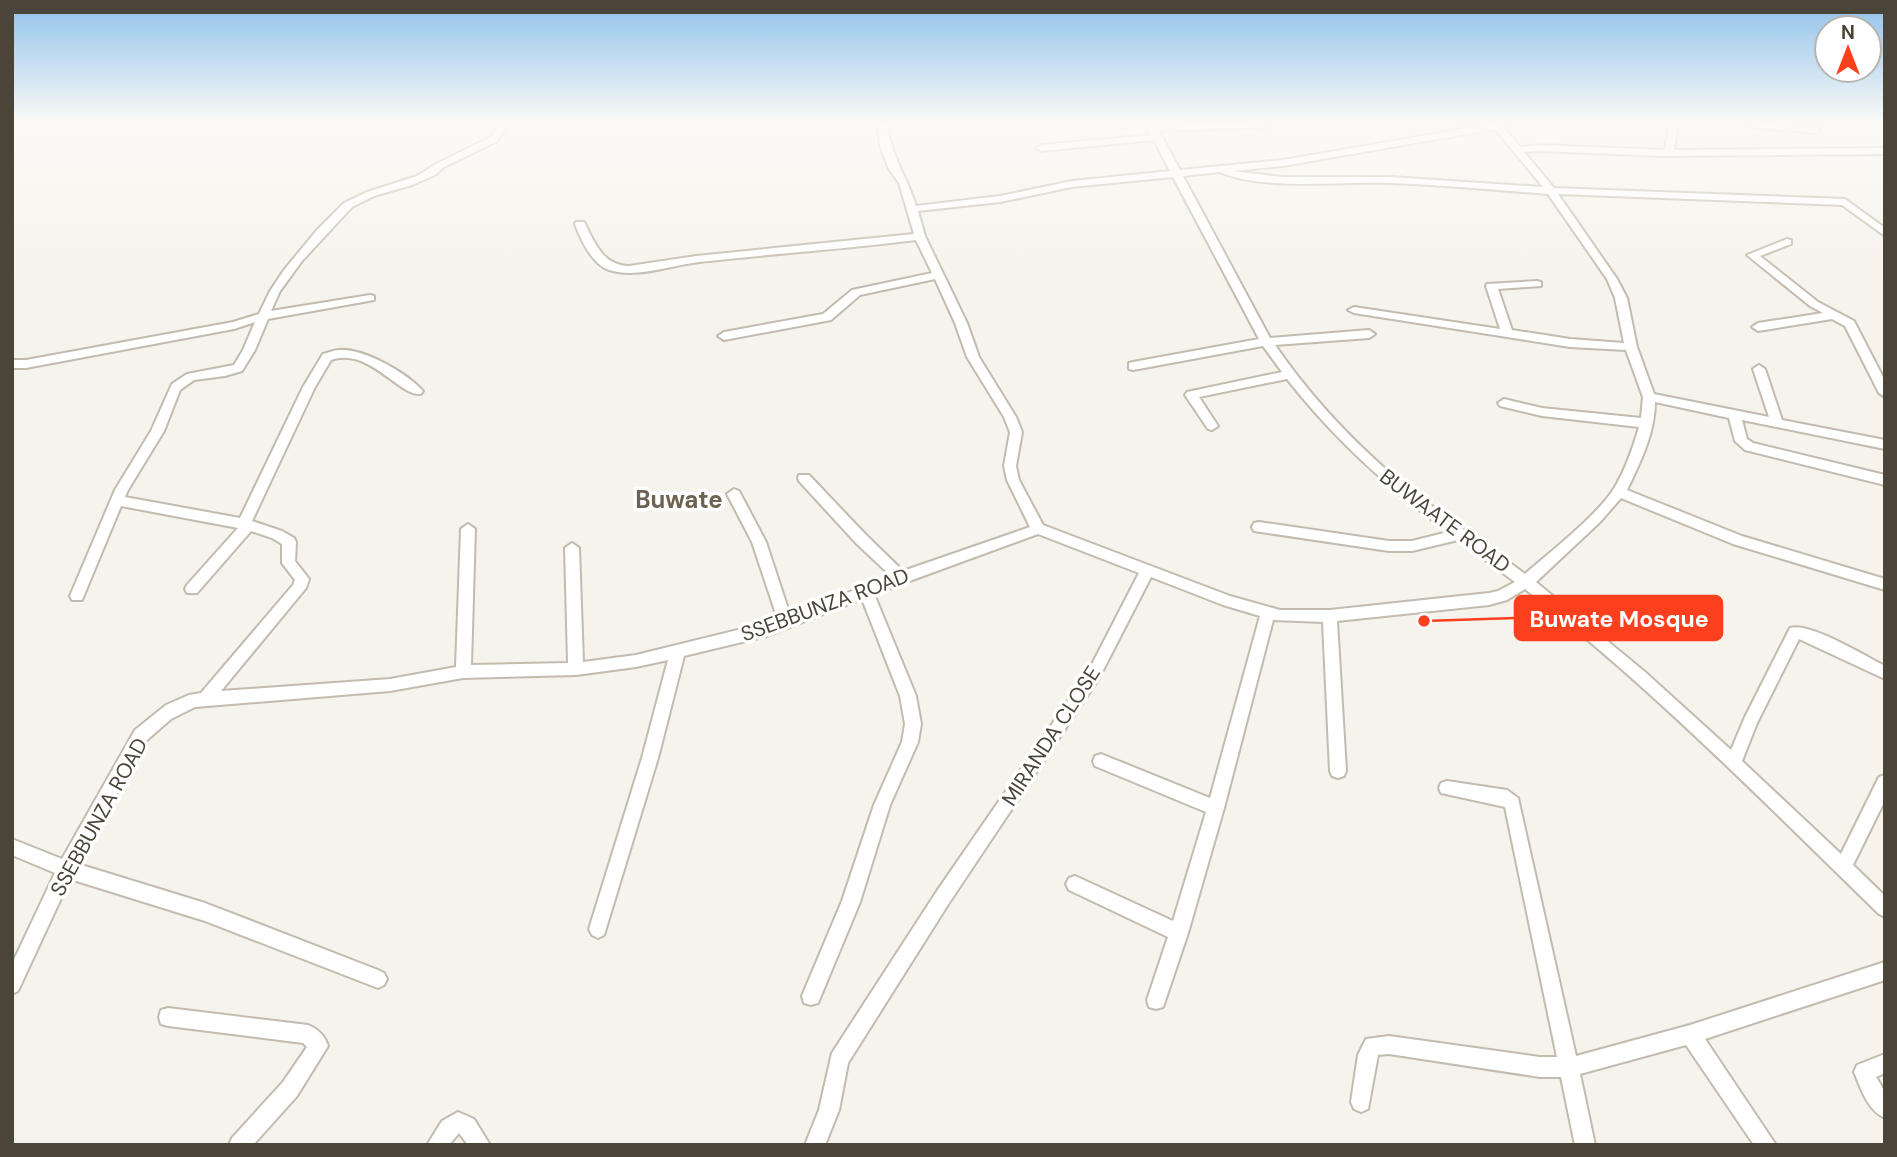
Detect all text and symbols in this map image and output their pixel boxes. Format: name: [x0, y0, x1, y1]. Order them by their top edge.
north arrow: [1813, 14, 1883, 84]
text: N: [1841, 20, 1855, 45]
street label: BUWAATE ROAD: [1374, 463, 1516, 579]
district label: Buwate: [635, 484, 723, 515]
street label: SSEBBUNZA ROAD: [737, 562, 913, 648]
callout: Buwate Mosque: [1515, 596, 1722, 640]
text: Buwate Mosque: [1529, 604, 1709, 634]
street label: MIRANDA CLOSE: [995, 661, 1107, 811]
street label: SSEBBUNZA ROAD: [44, 733, 154, 901]

